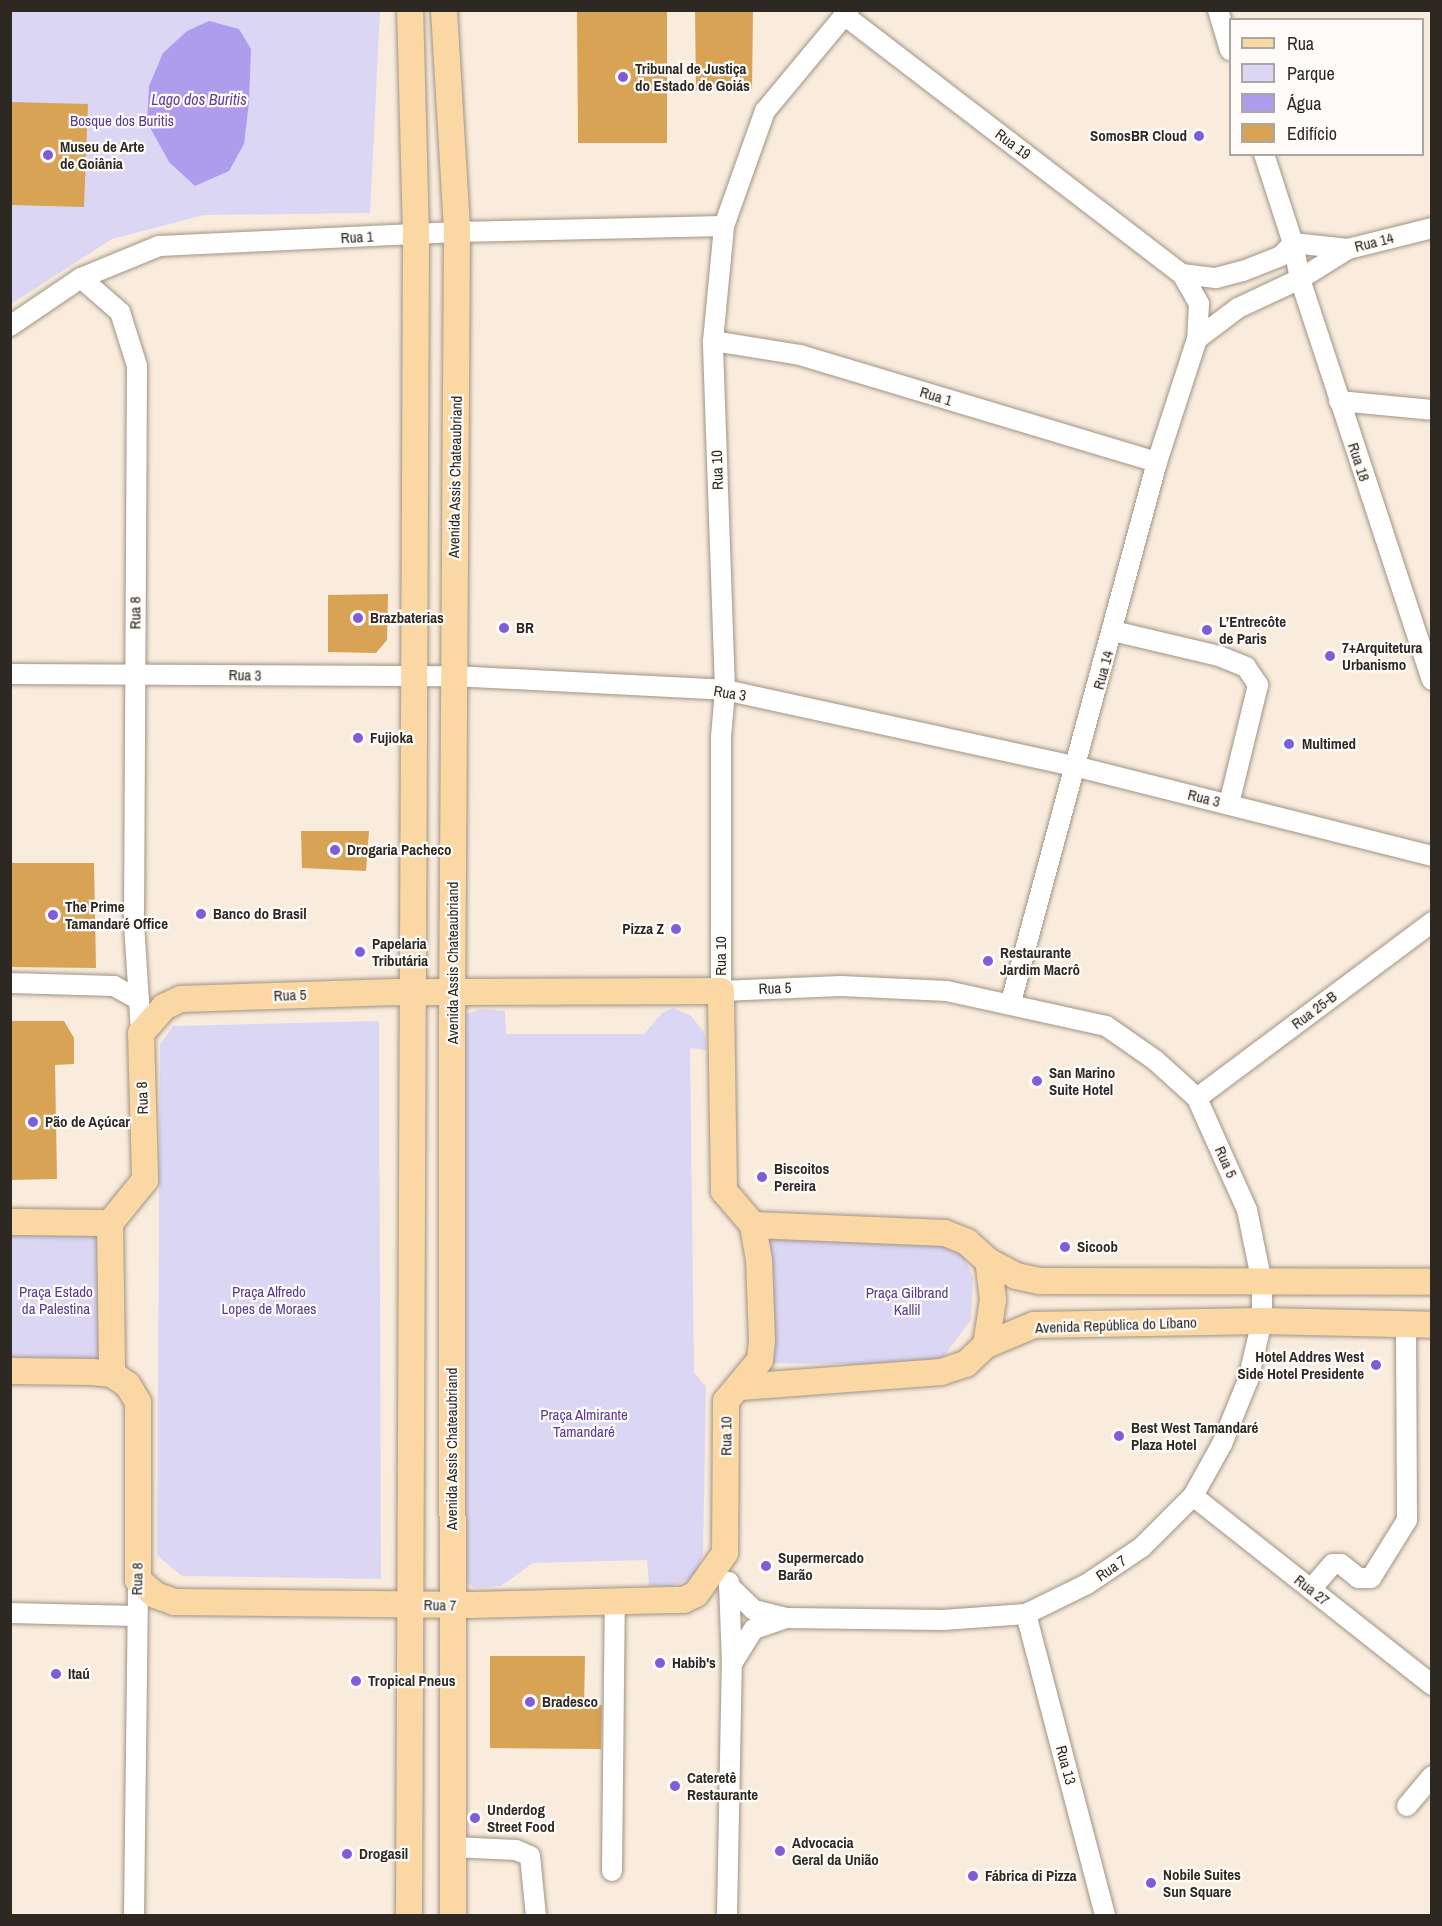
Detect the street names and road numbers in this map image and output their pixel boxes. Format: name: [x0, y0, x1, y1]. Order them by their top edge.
street label: Rua 19: [992, 125, 1034, 163]
street label: Rua 1: [340, 227, 374, 247]
street label: Rua 14: [1353, 228, 1395, 256]
street label: Rua 1: [918, 383, 954, 409]
street label: Avenida Assis Chateaubriand: [445, 395, 465, 559]
street label: Rua 18: [1344, 440, 1374, 484]
street label: Rua 10: [707, 450, 727, 490]
street label: Rua 8: [126, 597, 144, 629]
street label: Rua 14: [1089, 649, 1117, 691]
street label: Rua 3: [228, 666, 262, 684]
street label: Rua 3: [712, 682, 748, 704]
street label: Rua 3: [1186, 785, 1222, 811]
street label: Avenida Assis Chateaubriand: [444, 881, 462, 1045]
street label: Rua 10: [712, 936, 730, 976]
street label: Rua 5: [758, 978, 792, 998]
street label: Rua 5: [273, 985, 307, 1005]
street label: Rua 25-B: [1288, 987, 1340, 1033]
street label: Rua 8: [132, 1081, 152, 1115]
street label: Rua 5: [1211, 1143, 1241, 1181]
street label: Avenida República do Líbano: [1035, 1313, 1197, 1337]
street label: Avenida Assis Chateaubriand: [443, 1367, 461, 1531]
street label: Rua 10: [717, 1416, 735, 1456]
street label: Rua 7: [1092, 1551, 1130, 1585]
street label: Rua 8: [128, 1562, 146, 1596]
street label: Rua 27: [1291, 1571, 1333, 1609]
street label: Rua 7: [423, 1596, 457, 1614]
street label: Rua 13: [1052, 1744, 1080, 1786]

